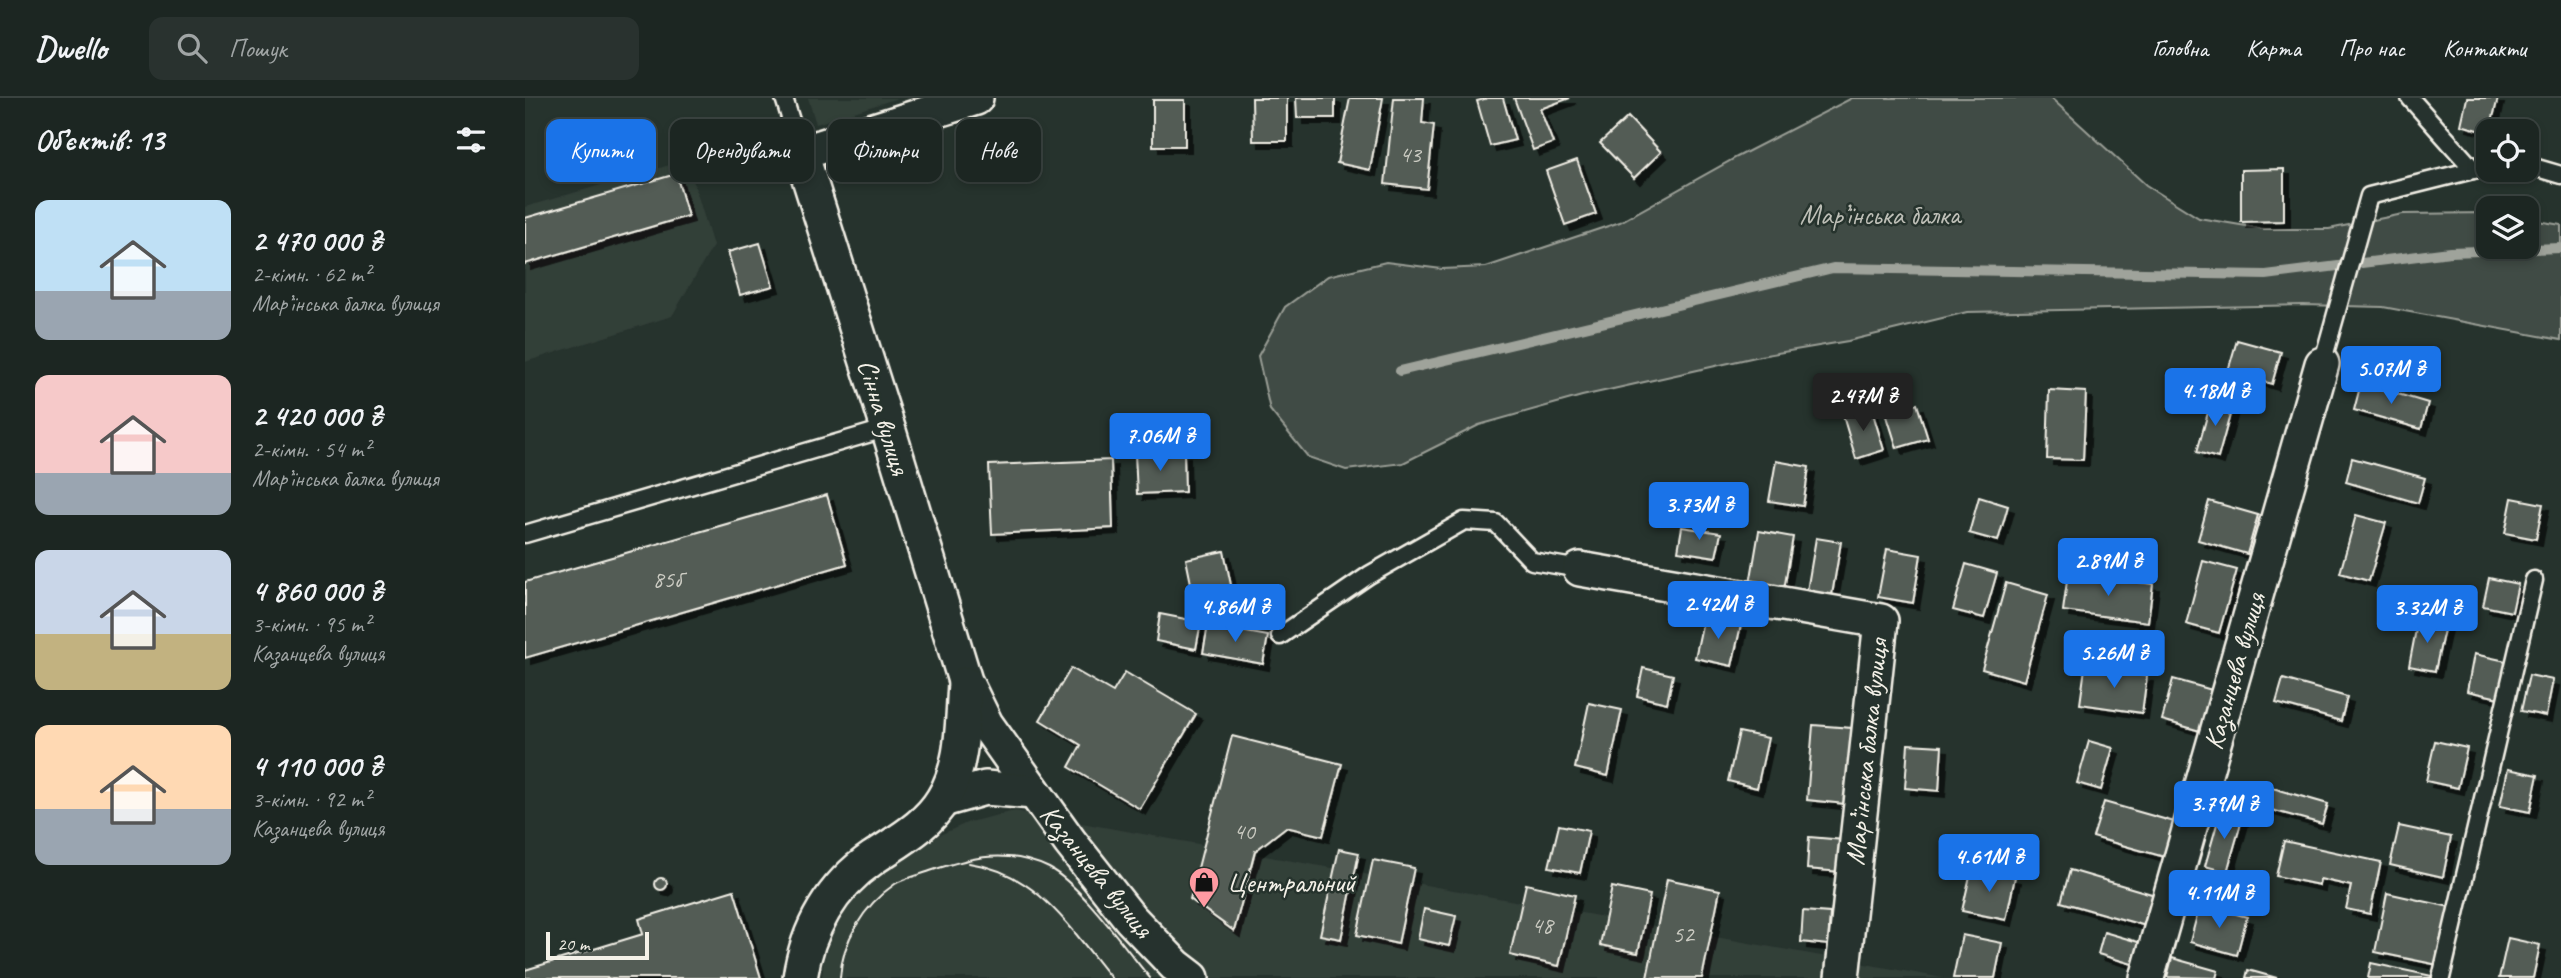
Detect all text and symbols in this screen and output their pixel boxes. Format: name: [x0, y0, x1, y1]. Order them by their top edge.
search box: [149, 17, 639, 80]
text: Dwello: [35, 27, 107, 69]
icon: search: [173, 29, 211, 67]
text: Пошук: [229, 32, 287, 65]
text: Головна: [2152, 33, 2208, 63]
text: Карта: [2246, 33, 2301, 63]
text: Про нас: [2339, 33, 2405, 63]
text: Контакти: [2443, 33, 2526, 63]
chip: Купити: [546, 119, 656, 182]
chip: Орендувати: [670, 119, 814, 182]
chip: Фільтри: [828, 119, 942, 182]
chip: Нове: [956, 119, 1041, 182]
map controls: [2476, 119, 2539, 259]
button: locate: [2476, 119, 2539, 182]
text: Об’єктів: 13: [35, 121, 164, 159]
icon: filters: [452, 121, 490, 159]
house number: 43: [1399, 139, 1423, 169]
button: layers: [2476, 196, 2539, 259]
park label: Мар’їнська балка: [1800, 197, 1963, 232]
text: 2 470 000 ₴: [252, 222, 382, 260]
icon: home: [91, 228, 175, 312]
text: 2-кімн. · 62 m²: [252, 260, 370, 289]
text: Мар’їнська балка вулиця: [252, 289, 439, 318]
pin: 5.07M ₴: [2326, 346, 2456, 406]
text: 5.07M ₴: [2357, 354, 2425, 383]
street label: Сінна вулиця: [850, 355, 918, 480]
pin: 4.18M ₴: [2150, 368, 2280, 428]
pin: 2.47M ₴: [1798, 374, 1928, 433]
text: 4.18M ₴: [2181, 376, 2249, 405]
text: 2.47M ₴: [1829, 381, 1897, 410]
text: 2 420 000 ₴: [252, 397, 382, 435]
icon: home: [91, 403, 175, 487]
pin: 7.06M ₴: [1095, 414, 1225, 473]
text: 7.06M ₴: [1126, 421, 1194, 450]
text: 2-кімн. · 54 m²: [252, 435, 370, 464]
text: Мар’їнська балка вулиця: [252, 464, 439, 493]
pin: 3.73M ₴: [1634, 482, 1764, 542]
text: 3.73M ₴: [1665, 490, 1733, 519]
pin: 2.89M ₴: [2043, 538, 2173, 598]
text: 2.89M ₴: [2074, 546, 2142, 575]
house number: 85б: [653, 564, 688, 594]
text: 4 860 000 ₴: [252, 572, 383, 610]
icon: home: [91, 578, 175, 662]
pin: 2.42M ₴: [1653, 582, 1783, 641]
pin: 4.86M ₴: [1170, 584, 1300, 644]
pin: 3.32M ₴: [2362, 586, 2492, 645]
street label: Казанцева вулиця: [2195, 588, 2274, 754]
text: 2.42M ₴: [1684, 589, 1752, 618]
text: 4.86M ₴: [1201, 592, 1269, 621]
text: 3.32M ₴: [2393, 593, 2461, 622]
text: 3-кімн. · 95 m²: [252, 610, 370, 639]
pin: 5.26M ₴: [2049, 630, 2179, 690]
street label: Мар’їнська балка вулиця: [1837, 635, 1896, 867]
text: 5.26M ₴: [2080, 638, 2148, 667]
text: Казанцева вулиця: [252, 639, 385, 668]
text: 4 110 000 ₴: [252, 747, 382, 785]
icon: home: [91, 753, 175, 837]
pin: 3.79M ₴: [2159, 782, 2289, 841]
text: 3-кімн. · 92 m²: [252, 785, 370, 814]
text: 3.79M ₴: [2190, 789, 2258, 818]
street label: Казанцева вулиця: [1032, 797, 1162, 946]
text: Казанцева вулиця: [252, 814, 385, 843]
house number: 40: [1233, 816, 1257, 846]
pin: 4.61M ₴: [1924, 834, 2054, 894]
text: 4.61M ₴: [1955, 842, 2023, 871]
shop icon: Центральний: [1187, 865, 1221, 909]
place label: Центральний: [1227, 865, 1357, 900]
pin: 4.11M ₴: [2154, 870, 2284, 930]
text: 4.11M ₴: [2185, 878, 2253, 907]
house number: 48: [1531, 910, 1555, 940]
house number: 52: [1672, 919, 1696, 949]
scale bar: [546, 929, 649, 961]
text: 20 m: [557, 932, 589, 956]

